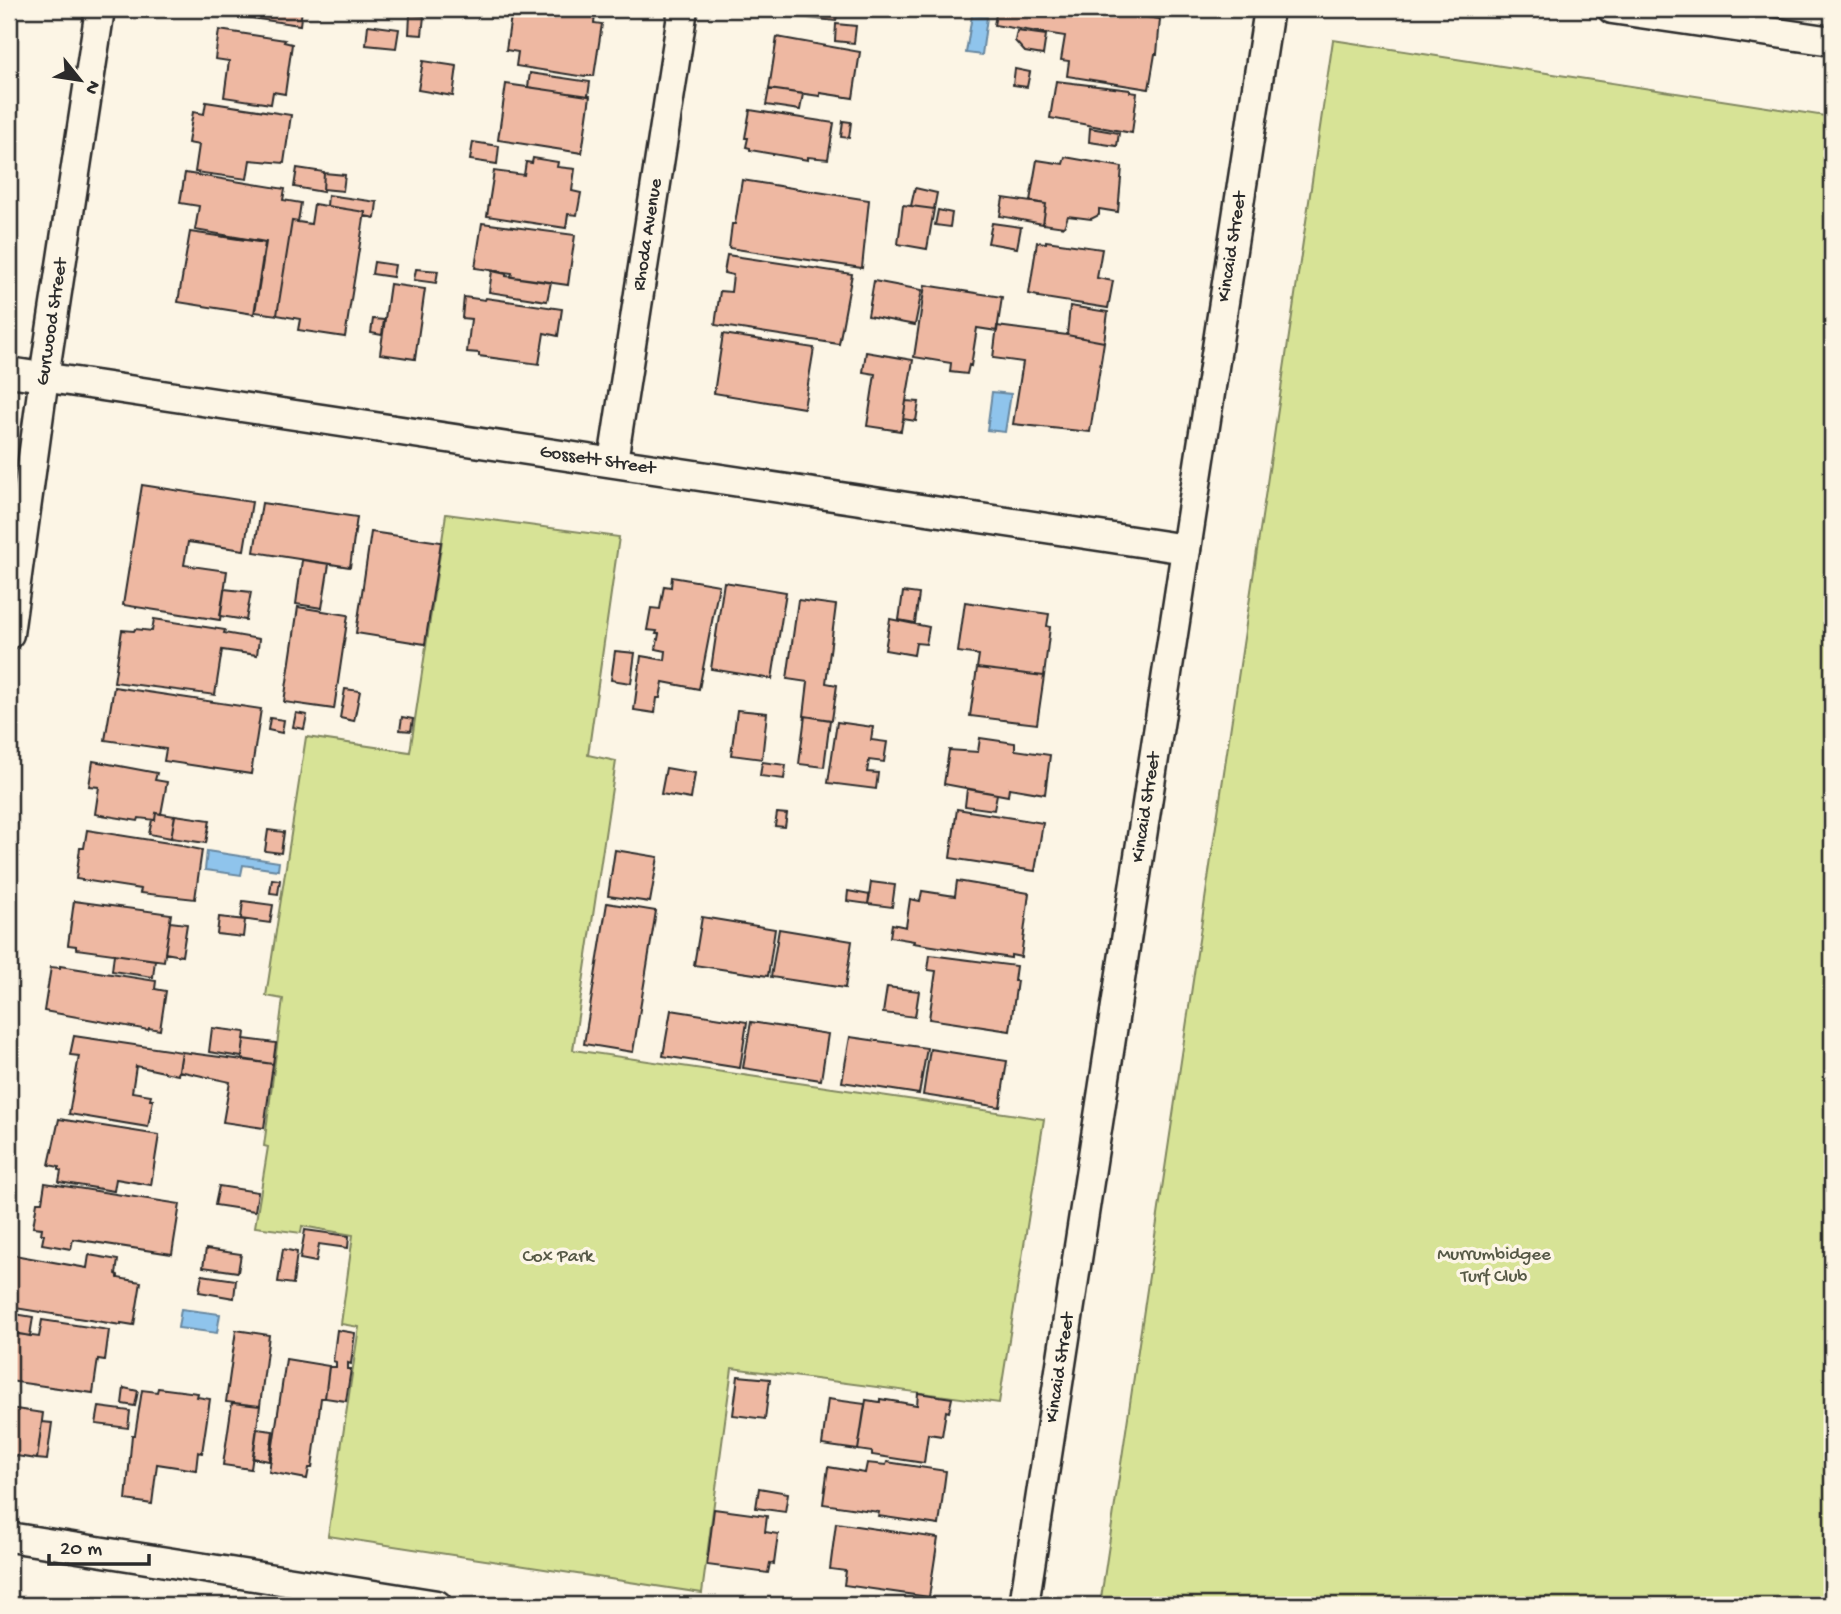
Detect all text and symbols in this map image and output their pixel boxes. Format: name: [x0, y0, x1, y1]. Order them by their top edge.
north arrow: [46, 46, 116, 116]
text: N: [79, 76, 105, 98]
street label: Rhoda Avenue: [628, 177, 668, 293]
street label: Kincaid Street: [1213, 188, 1253, 304]
street label: Gurwood Street: [31, 255, 74, 387]
street label: Gossett Street: [538, 440, 659, 481]
street label: Kincaid Street: [1127, 748, 1167, 864]
park label: Murrumbidgee Turf Club: [1437, 1244, 1551, 1289]
park label: Cox Park: [523, 1246, 595, 1269]
street label: Kincaid Street: [1041, 1309, 1081, 1424]
scale bar: [49, 1523, 149, 1567]
text: 20 m: [60, 1538, 102, 1563]

